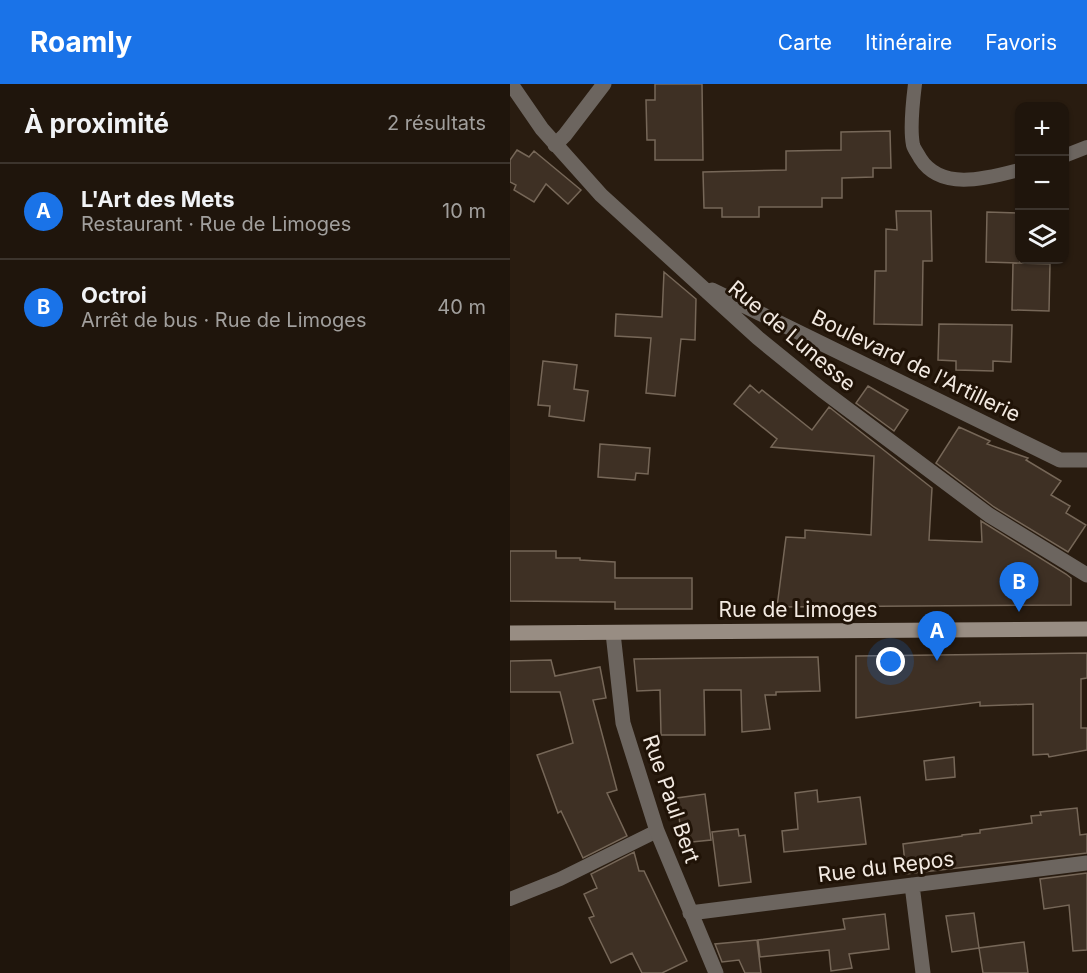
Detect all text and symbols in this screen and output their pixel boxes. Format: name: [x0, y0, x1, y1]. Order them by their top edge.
text: Roamly: [30, 25, 132, 59]
text: Carte: [778, 30, 832, 55]
text: Itinéraire: [865, 30, 952, 55]
text: Favoris: [985, 30, 1057, 55]
map controls: [1015, 102, 1069, 264]
button: +: [1015, 102, 1069, 156]
text: À proximité: [24, 108, 169, 139]
text: 2 résultats: [387, 111, 486, 135]
button: −: [1015, 156, 1069, 210]
text: L'Art des Mets: [81, 186, 235, 212]
text: A: [36, 199, 51, 223]
text: 10 m: [442, 199, 486, 223]
button: layers: [1015, 210, 1069, 264]
text: Restaurant · Rue de Limoges: [81, 212, 351, 236]
street label: Rue de Lunesse: [724, 275, 861, 396]
text: Octroi: [81, 282, 147, 308]
text: B: [37, 295, 50, 319]
text: 40 m: [437, 295, 486, 319]
street label: Boulevard de l'Artillerie: [808, 304, 1025, 427]
text: Arrêt de bus · Rue de Limoges: [81, 308, 367, 332]
pin: B: [1000, 562, 1038, 612]
street label: Rue de Limoges: [718, 597, 878, 622]
pin: A: [918, 612, 956, 661]
your location: [876, 647, 905, 676]
street label: Rue Paul Bert: [638, 732, 705, 866]
street label: Rue du Repos: [816, 846, 956, 887]

